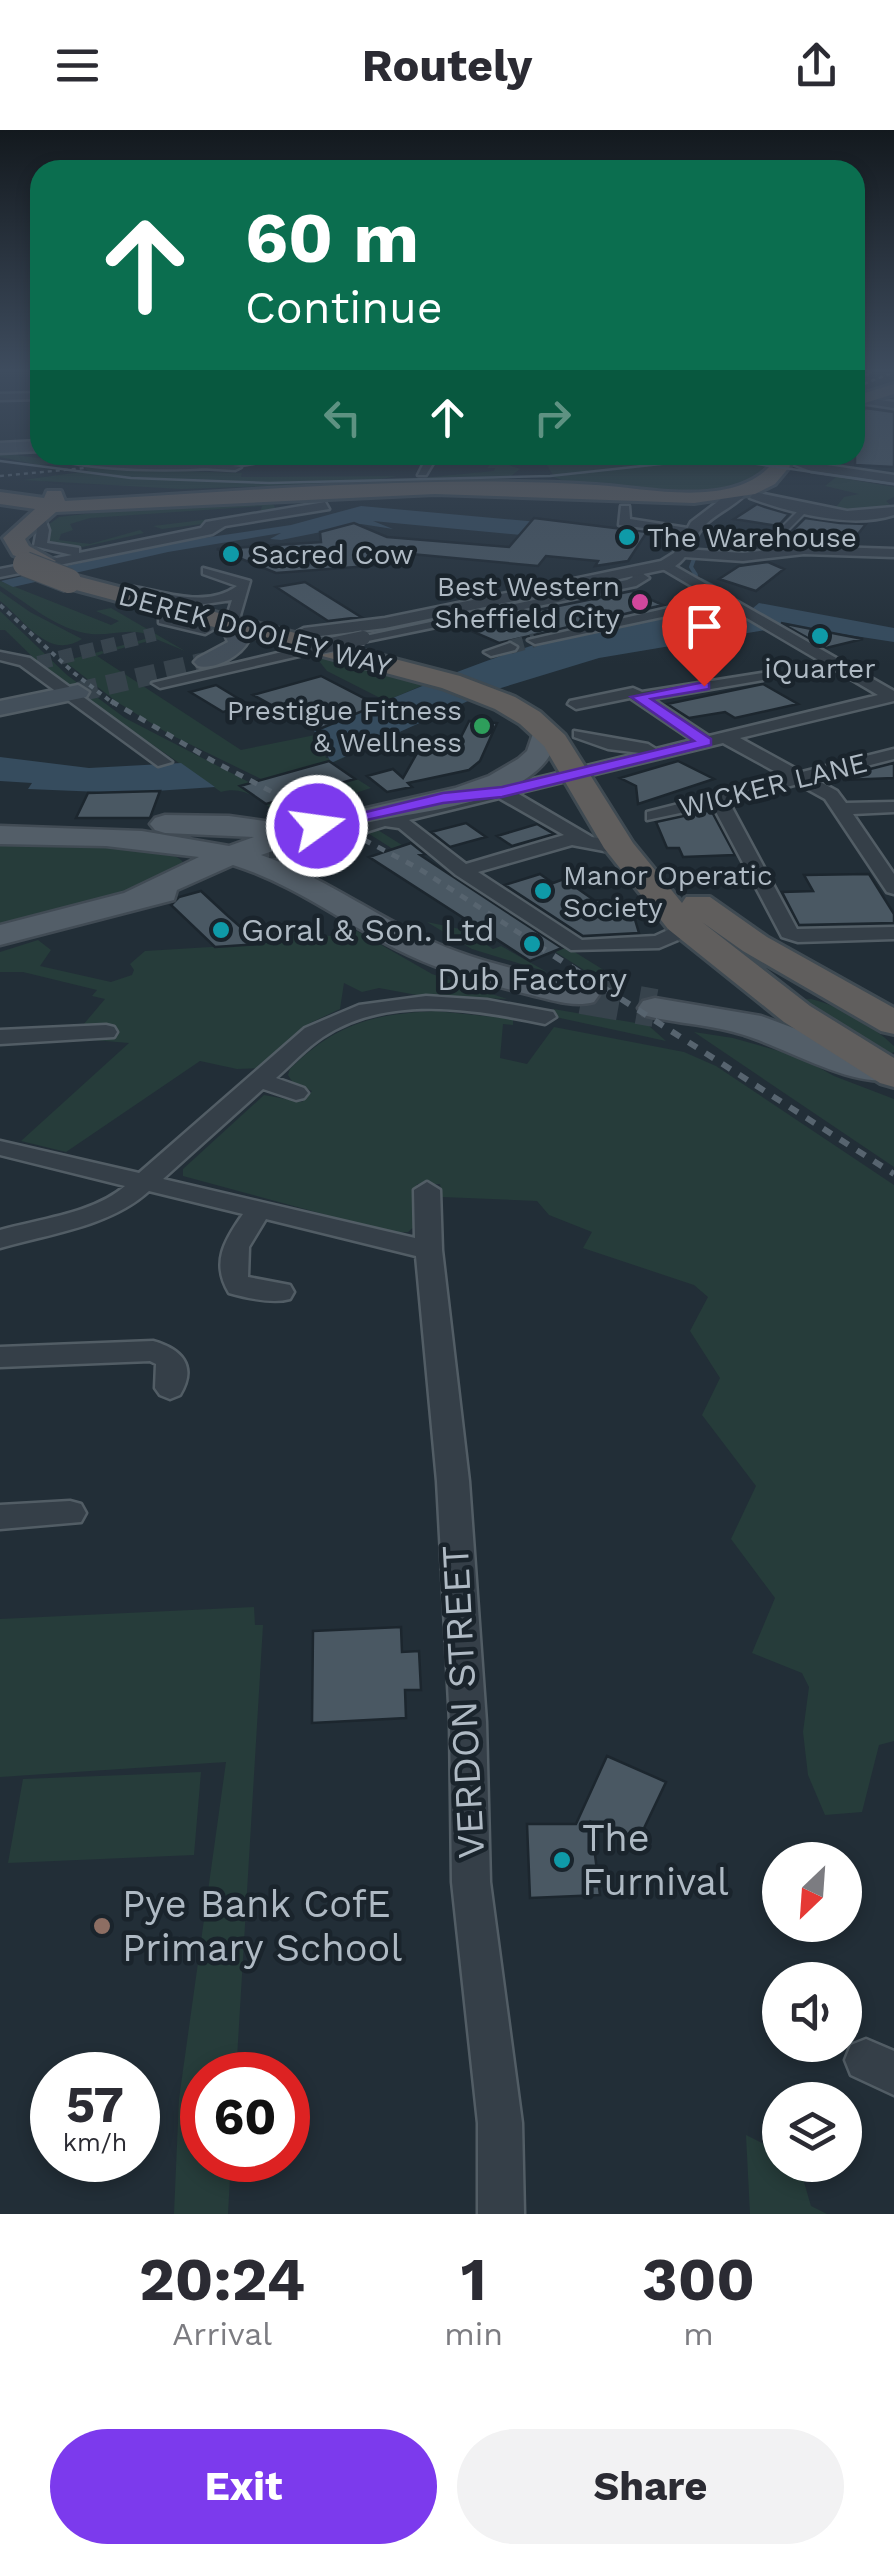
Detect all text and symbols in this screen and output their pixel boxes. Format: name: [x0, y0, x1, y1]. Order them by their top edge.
icon: menu: [50, 38, 105, 93]
icon: share: [789, 38, 844, 93]
text: Routely: [362, 39, 532, 92]
text: 60 m: [245, 197, 419, 279]
icon: ahead: [80, 200, 210, 330]
text: Continue: [245, 281, 443, 334]
icon: left: [315, 390, 370, 445]
icon: ahead: [420, 390, 475, 445]
icon: right: [525, 390, 580, 445]
place label: The Warehouse: [647, 521, 857, 554]
marker: The Warehouse: [616, 526, 638, 548]
place label: Sacred Cow: [251, 538, 413, 571]
marker: Sacred Cow: [220, 543, 242, 565]
place label: Best Western Sheffield City: [435, 570, 621, 635]
street label: DEREK DOOLEY WAY: [115, 579, 395, 683]
pin: [662, 584, 747, 687]
marker: Best Western Sheffield City: [629, 591, 651, 613]
icon: arrive: [677, 599, 732, 654]
marker: iQuarter: [809, 625, 831, 647]
place label: iQuarter: [764, 652, 876, 685]
place label: Prestigue Fitness & Wellness: [227, 694, 462, 759]
marker: Prestigue Fitness & Wellness: [471, 715, 493, 737]
street label: WICKER LANE: [676, 746, 870, 824]
position arrow: [265, 774, 369, 878]
place label: Manor Operatic Society: [563, 859, 773, 924]
marker: Manor Operatic Society: [532, 880, 554, 902]
place label: Goral & Son. Ltd: [241, 911, 495, 949]
marker: Goral & Son. Ltd: [210, 919, 232, 941]
marker: Dub Factory: [521, 933, 543, 955]
place label: Dub Factory: [437, 960, 627, 998]
street label: VERDON STREET: [433, 1544, 493, 1860]
place label: The Furnival: [582, 1816, 729, 1904]
north arrow: [762, 1842, 862, 1942]
map controls: [762, 1842, 862, 2182]
marker: The Furnival: [551, 1849, 573, 1871]
place label: Pye Bank CofE Primary School: [122, 1882, 402, 1970]
marker: Pye Bank CofE Primary School: [91, 1915, 113, 1937]
button: sound: [762, 1962, 862, 2062]
speed limit sign: 60: [180, 2052, 310, 2182]
text: 57: [66, 2075, 124, 2134]
button: layers: [762, 2082, 862, 2182]
text: km/h: [63, 2128, 127, 2157]
text: 20:24: [139, 2244, 305, 2315]
text: 1: [461, 2244, 487, 2315]
text: 300: [642, 2244, 755, 2315]
text: Arrival: [172, 2315, 272, 2353]
text: min: [444, 2315, 503, 2353]
text: m: [683, 2315, 714, 2353]
button: Exit: [50, 2429, 437, 2544]
button: Share: [457, 2429, 844, 2544]

